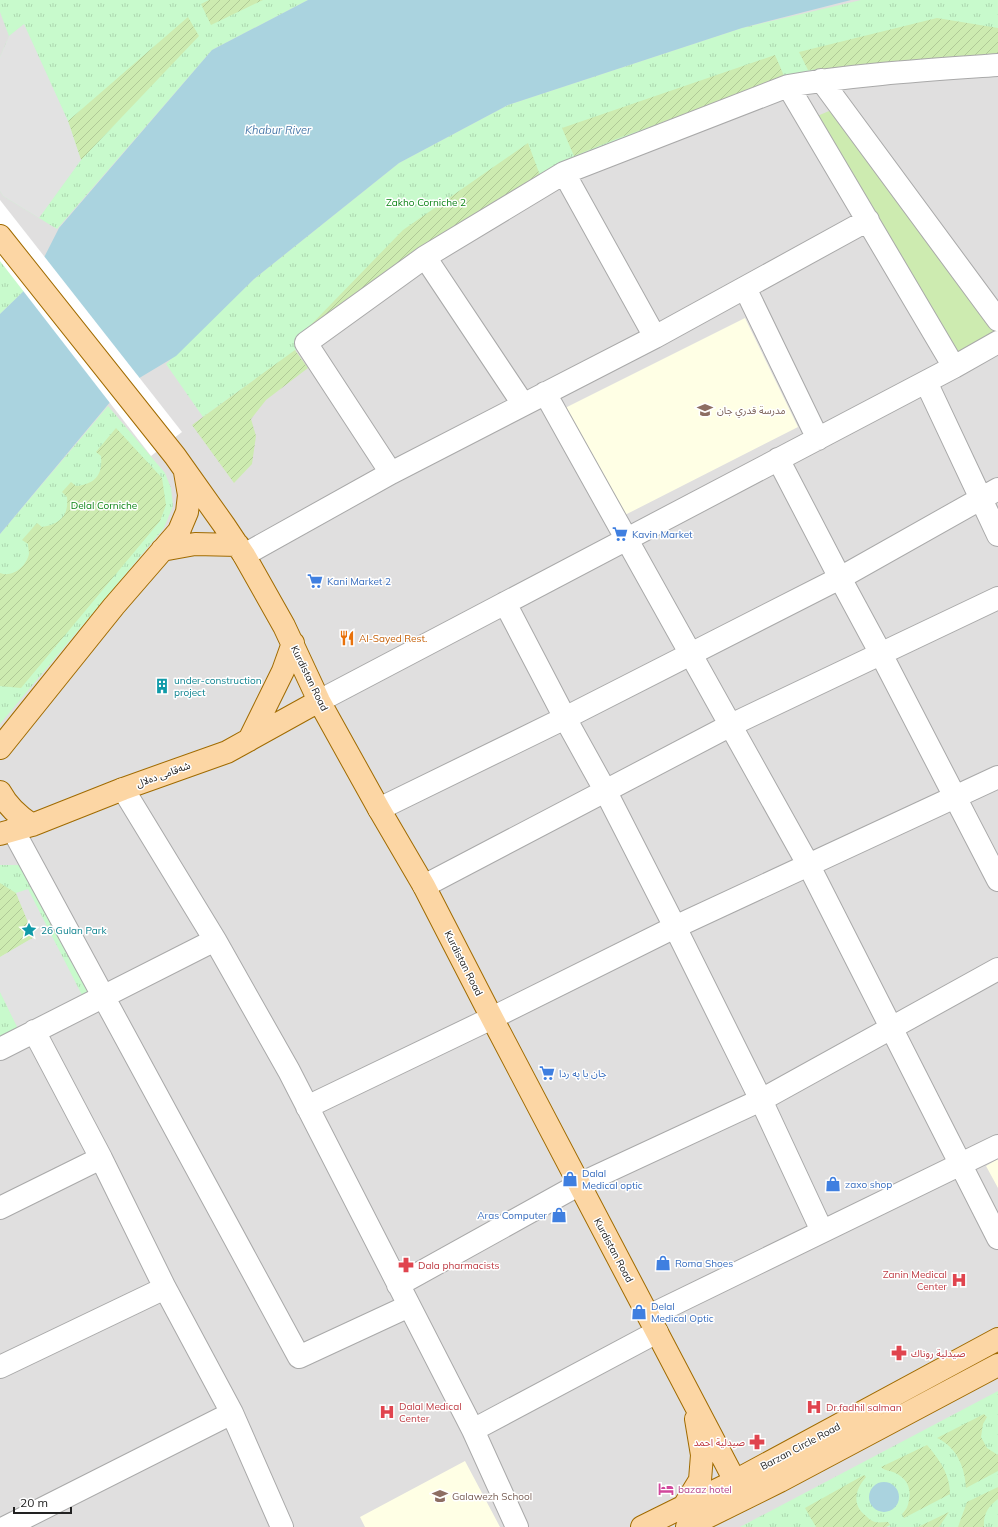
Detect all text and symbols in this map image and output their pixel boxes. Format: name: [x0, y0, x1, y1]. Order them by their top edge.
water label: Khabur River: [245, 123, 312, 137]
park label: Zakho Corniche 2: [386, 196, 466, 209]
school or university icon: مدرسة قدري جان: [696, 401, 714, 419]
place label: مدرسة قدري جان: [717, 404, 786, 418]
park label: Delal Corniche: [71, 499, 137, 512]
supermarket icon: Kavin Market: [611, 525, 629, 543]
place label: Kavin Market: [632, 528, 693, 541]
supermarket icon: Kani Market 2: [306, 572, 324, 590]
place label: Kani Market 2: [327, 575, 391, 588]
restaurant icon: Al-Sayed Rest.: [338, 629, 356, 647]
place label: Al-Sayed Rest.: [359, 632, 427, 645]
street label: Kurdistan Road: [288, 643, 331, 713]
place label: under-construction project: [174, 674, 262, 699]
building icon: under-construction project: [153, 677, 171, 695]
street label: شەقامی دەلال: [134, 759, 192, 790]
place icon: 26 Gulan Park: [20, 921, 38, 939]
place label: 26 Gulan Park: [41, 924, 107, 937]
street label: Kurdistan Road: [442, 928, 486, 998]
supermarket icon: جان يا په ردا: [538, 1064, 556, 1082]
place label: جان يا په ردا: [559, 1067, 607, 1080]
place label: Dalal Medical optic: [582, 1167, 643, 1192]
shop icon: Dalal Medical optic: [561, 1170, 579, 1188]
shop icon: zaxo shop: [824, 1175, 842, 1193]
place label: zaxo shop: [845, 1178, 892, 1191]
shop icon: Aras Computer: [550, 1206, 568, 1224]
place label: Aras Computer: [477, 1209, 547, 1222]
street label: Kurdistan Road: [591, 1216, 636, 1285]
shop icon: Roma Shoes: [654, 1254, 672, 1272]
pharmacy icon: Dala pharmacists: [397, 1256, 415, 1274]
place label: Roma Shoes: [675, 1257, 733, 1270]
place label: Dala pharmacists: [418, 1259, 499, 1272]
place label: Zanin Medical Center: [883, 1268, 947, 1293]
hospital icon: Zanin Medical Center: [950, 1271, 968, 1289]
place label: Delal Medical Optic: [651, 1300, 714, 1325]
shop icon: Delal Medical Optic: [630, 1303, 648, 1321]
pharmacy icon: صيدلية روناك: [890, 1344, 908, 1362]
place label: صيدلية روناك: [911, 1347, 965, 1360]
hospital icon: Dr.fadhil salman: [805, 1398, 823, 1416]
place label: Dalal Medical Center: [399, 1400, 462, 1425]
place label: Dr.fadhil salman: [826, 1401, 902, 1414]
hospital icon: Dalal Medical Center: [378, 1403, 396, 1421]
street label: Barzan Circle Road: [758, 1420, 842, 1473]
pharmacy icon: صيدلية احمد: [748, 1433, 766, 1451]
place label: صيدلية احمد: [694, 1436, 745, 1449]
hotel icon: bazaz hotel: [657, 1480, 675, 1498]
place label: bazaz hotel: [678, 1483, 732, 1496]
school or university icon: Galawezh School: [431, 1487, 449, 1505]
scale bar: [14, 1489, 71, 1515]
place label: Galawezh School: [452, 1490, 532, 1503]
text: 20 m: [20, 1495, 48, 1510]

